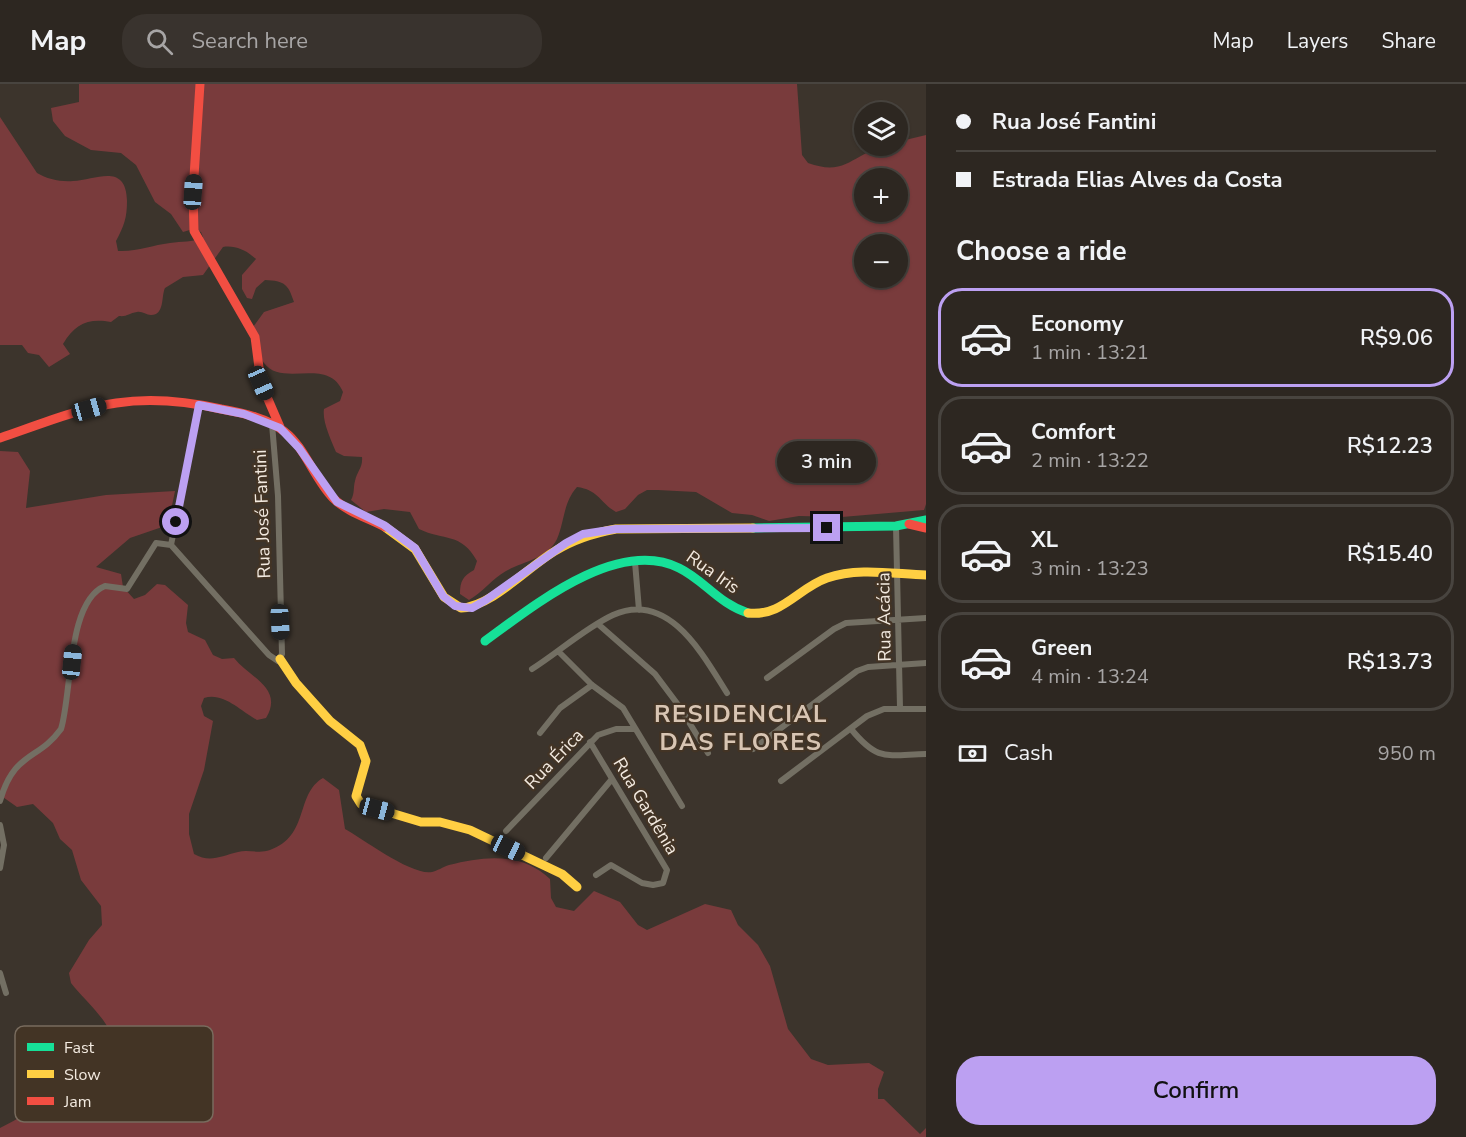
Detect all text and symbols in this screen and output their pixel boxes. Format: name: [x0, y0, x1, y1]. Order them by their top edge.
search box: [122, 14, 542, 68]
text: Map: [30, 22, 86, 60]
icon: search: [143, 25, 176, 58]
text: Search here: [191, 26, 308, 56]
text: Map: [1212, 27, 1254, 55]
text: Layers: [1287, 27, 1348, 55]
text: Share: [1381, 27, 1436, 55]
map controls: [854, 102, 908, 288]
button: layers: [854, 102, 908, 156]
text: Rua José Fantini: [992, 107, 1156, 137]
text: Estrada Elias Alves da Costa: [992, 165, 1283, 195]
button: +: [854, 168, 908, 222]
car: [183, 173, 203, 211]
text: Choose a ride: [956, 233, 1127, 270]
button: −: [854, 234, 908, 288]
text: Economy: [1031, 309, 1123, 339]
icon: car: [959, 311, 1013, 365]
text: R$9.06: [1360, 323, 1433, 353]
text: 1 min · 13:21: [1031, 339, 1149, 366]
car: [245, 363, 277, 403]
car: [69, 395, 109, 423]
text: Comfort: [1031, 417, 1115, 447]
icon: car: [959, 419, 1013, 473]
text: R$12.23: [1347, 431, 1433, 461]
callout: 3 min: [778, 441, 876, 483]
text: 2 min · 13:22: [1031, 447, 1149, 474]
text: 3 min: [801, 448, 852, 475]
street label: Rua José Fantini: [248, 449, 276, 579]
route start: [162, 508, 189, 535]
route end: [813, 514, 840, 541]
text: XL: [1031, 525, 1058, 555]
icon: car: [959, 527, 1013, 581]
text: R$15.40: [1347, 539, 1433, 569]
street label: Rua Iris: [681, 545, 745, 599]
text: 3 min · 13:23: [1031, 555, 1149, 582]
street label: Rua Acácia: [871, 572, 897, 662]
car: [270, 604, 290, 640]
text: Green: [1031, 633, 1092, 663]
icon: car: [959, 635, 1013, 689]
car: [61, 643, 83, 681]
text: R$13.73: [1347, 647, 1433, 677]
text: 4 min · 13:24: [1031, 663, 1149, 690]
district label: RESIDENCIAL DAS FLORES: [654, 698, 828, 758]
street label: Rua Érica: [519, 724, 589, 794]
icon: cash: [956, 737, 989, 770]
text: Cash: [1004, 738, 1053, 768]
text: 950 m: [1378, 740, 1436, 767]
street label: Rua Gardênia: [608, 753, 684, 859]
car: [357, 796, 397, 822]
car: [488, 832, 528, 864]
legend: [15, 1026, 213, 1122]
text: Fast: [64, 1037, 95, 1059]
button: Confirm: [956, 1056, 1436, 1125]
text: Slow: [64, 1064, 101, 1086]
text: Jam: [63, 1091, 91, 1113]

